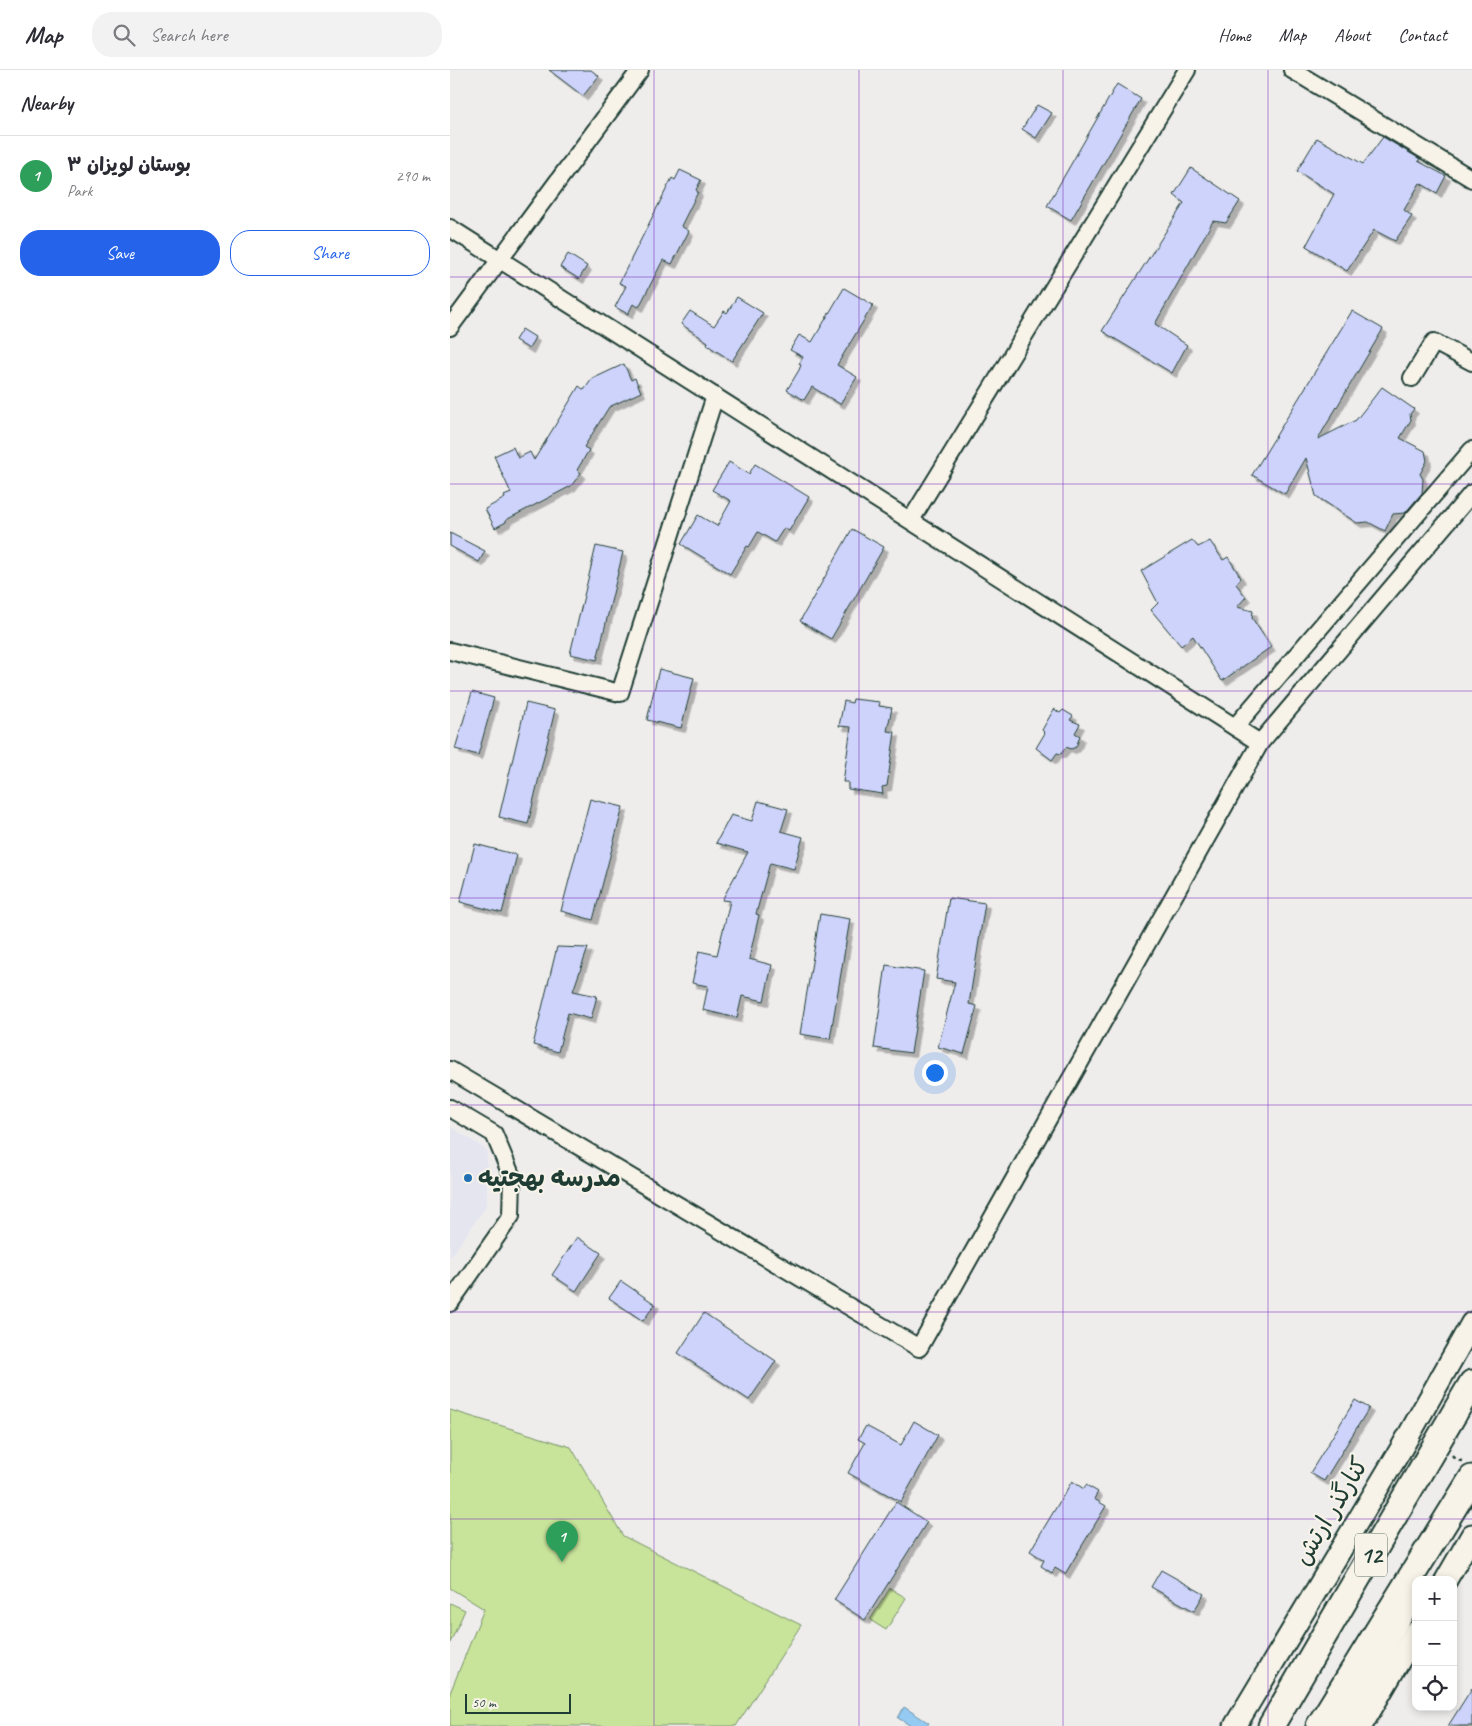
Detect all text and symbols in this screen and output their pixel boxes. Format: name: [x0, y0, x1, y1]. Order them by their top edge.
search box: [92, 12, 442, 57]
text: Map: [25, 20, 62, 50]
icon: search: [110, 21, 138, 49]
text: Search here: [150, 23, 228, 47]
text: Home: [1218, 24, 1251, 46]
text: Map: [1279, 24, 1306, 46]
text: About: [1334, 24, 1370, 46]
text: Contact: [1398, 24, 1447, 46]
text: Nearby: [20, 90, 73, 116]
text: بوستان لویزان ۳: [67, 153, 191, 177]
text: 1: [32, 166, 40, 186]
text: 290 m: [396, 166, 430, 186]
text: Park: [67, 181, 92, 201]
button: Save: [20, 230, 220, 276]
button: Share: [230, 230, 430, 276]
your location: [922, 1060, 948, 1086]
place label: مدرسه بهجتیه: [478, 1162, 621, 1194]
marker: مدرسه بهجتیه: [462, 1172, 474, 1184]
street label: کنارگذر ارتش: [1286, 1451, 1376, 1571]
pin: 1: [546, 1521, 578, 1562]
road number: 12: [1355, 1534, 1387, 1576]
map controls: [1412, 1576, 1457, 1711]
button: +: [1412, 1576, 1457, 1621]
button: −: [1412, 1621, 1457, 1666]
button: locate: [1412, 1666, 1457, 1711]
scale bar: [465, 1691, 571, 1714]
text: 50 m: [472, 1694, 496, 1711]

